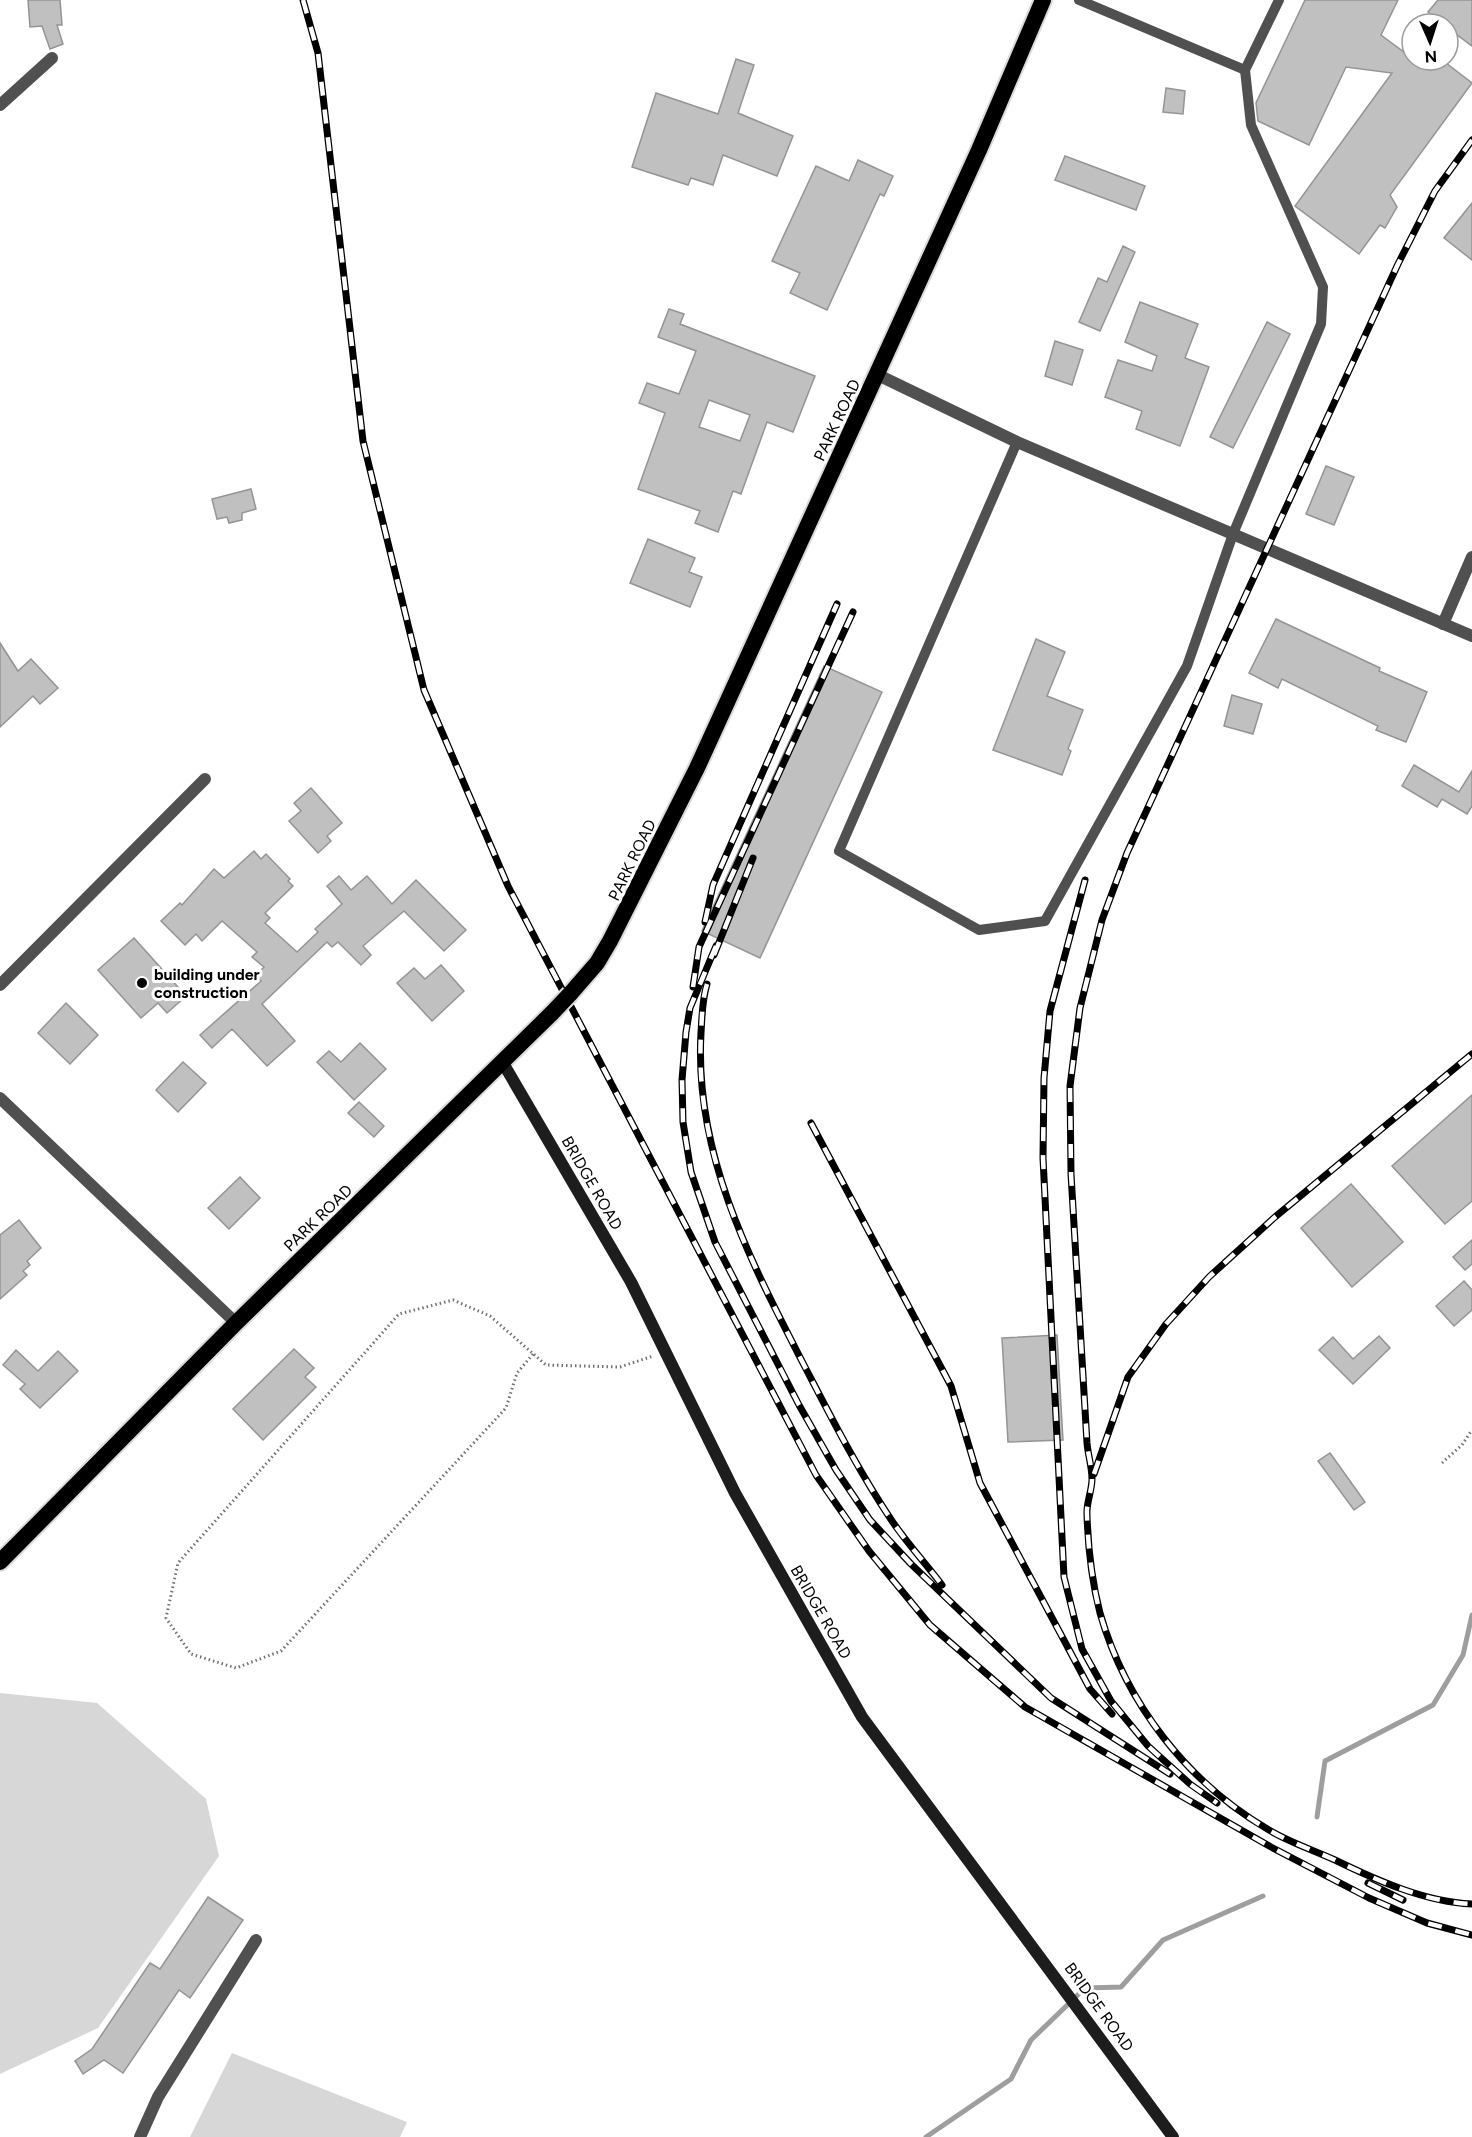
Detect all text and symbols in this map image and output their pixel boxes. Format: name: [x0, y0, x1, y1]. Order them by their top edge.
north arrow: [1400, 12, 1460, 72]
text: N: [1424, 47, 1437, 66]
street label: PARK ROAD: [810, 376, 864, 464]
street label: PARK ROAD: [604, 816, 660, 904]
place label: building under construction: [154, 965, 260, 1002]
marker: building under construction: [135, 976, 149, 990]
street label: BRIDGE ROAD: [558, 1133, 626, 1233]
street label: PARK ROAD: [280, 1181, 356, 1255]
street label: BRIDGE ROAD: [787, 1562, 855, 1662]
street label: BRIDGE ROAD: [1060, 1959, 1138, 2055]

